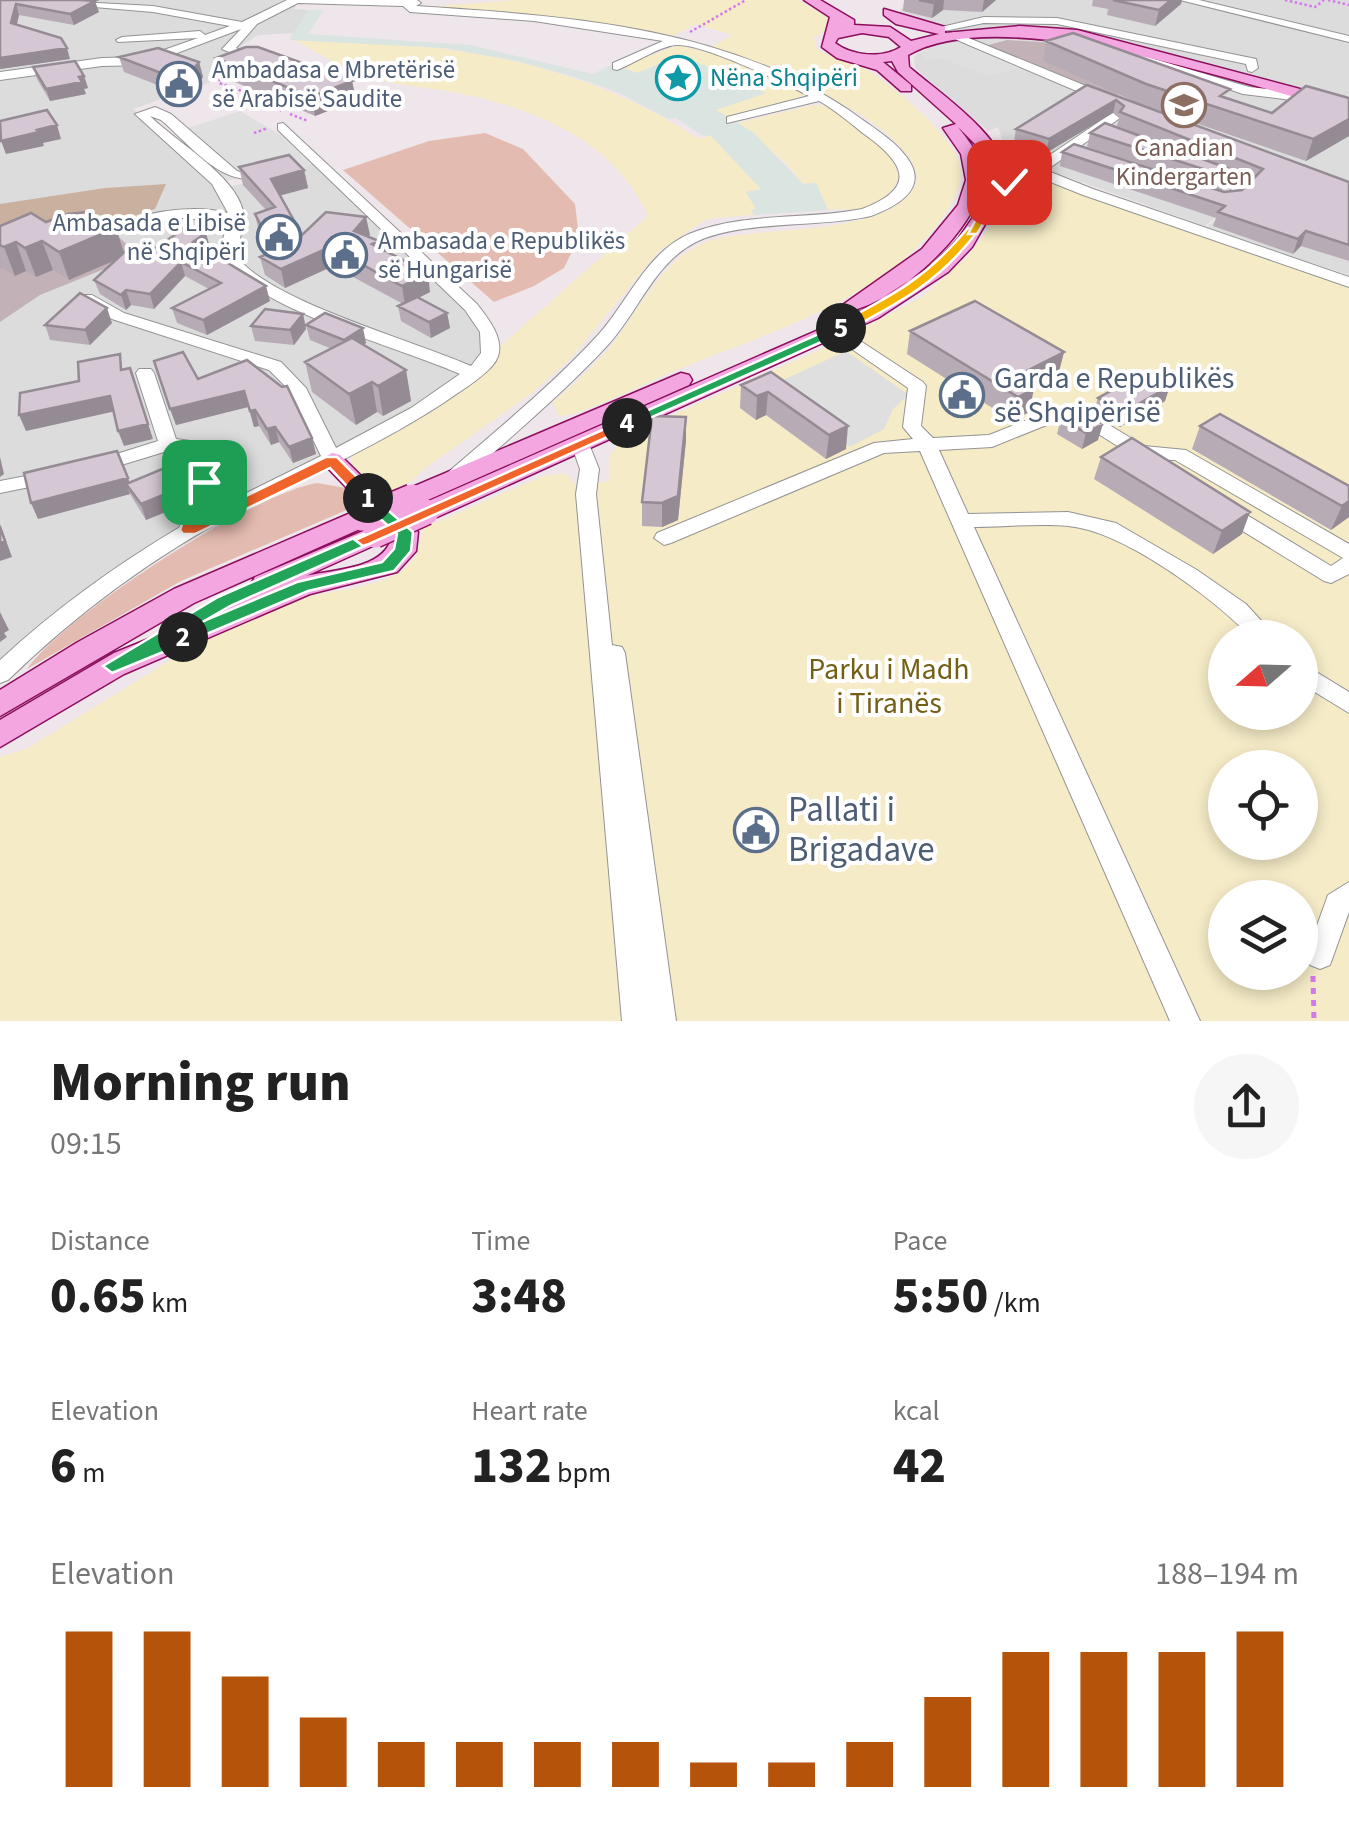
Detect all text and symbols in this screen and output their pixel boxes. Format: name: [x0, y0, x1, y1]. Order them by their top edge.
place label: Ambadasa e Mbretërisë së Arabisë Saudite: [212, 52, 455, 117]
place icon: Nëna Shqipëri: [655, 55, 701, 101]
place label: Nëna Shqipëri: [710, 60, 858, 96]
public building icon: Ambadasa e Mbretërisë së Arabisë Saudite: [156, 61, 202, 107]
school or university icon: Canadian Kindergarten: [1161, 82, 1207, 128]
place label: Canadian Kindergarten: [1116, 130, 1252, 195]
pin: [967, 140, 1052, 225]
icon: check: [982, 155, 1037, 210]
place label: Ambasada e Libisë në Shqipëri: [53, 205, 246, 270]
public building icon: Ambasada e Libisë në Shqipëri: [256, 214, 302, 260]
place label: Ambasada e Republikës së Hungarisë: [378, 223, 625, 288]
public building icon: Ambasada e Republikës së Hungarisë: [322, 232, 368, 278]
pin: 5: [816, 303, 866, 353]
text: 5: [834, 308, 848, 348]
place label: Garda e Republikës së Shqipërisë: [994, 357, 1234, 434]
public building icon: Garda e Republikës së Shqipërisë: [939, 372, 985, 418]
pin: 4: [602, 398, 652, 448]
text: 4: [620, 403, 634, 443]
pin: [162, 440, 247, 525]
icon: arrive: [177, 455, 232, 510]
pin: 1: [343, 473, 393, 523]
text: 1: [361, 478, 375, 518]
pin: 2: [158, 612, 208, 662]
text: 2: [176, 617, 190, 657]
north arrow: [1208, 620, 1318, 730]
map controls: [1208, 620, 1318, 990]
park label: Parku i Madh i Tiranës: [808, 648, 970, 725]
button: locate: [1208, 750, 1318, 860]
place label: Pallati i Brigadave: [788, 785, 935, 875]
public building icon: Pallati i Brigadave: [733, 807, 779, 853]
button: layers: [1208, 880, 1318, 990]
text: Morning run: [50, 1044, 351, 1122]
button: share: [1194, 1054, 1299, 1159]
text: 09:15: [50, 1121, 122, 1167]
text: Distance: [50, 1221, 150, 1261]
text: Time: [471, 1221, 530, 1261]
text: Pace: [893, 1221, 948, 1261]
text: 0.65: [50, 1261, 146, 1332]
text: 3:48: [471, 1261, 567, 1332]
text: 5:50: [893, 1261, 988, 1332]
text: km: [146, 1283, 188, 1323]
text: /km: [988, 1283, 1041, 1323]
text: Elevation: [50, 1391, 159, 1431]
text: Heart rate: [471, 1391, 588, 1431]
text: kcal: [893, 1391, 940, 1431]
text: 6: [50, 1431, 77, 1502]
text: 132: [471, 1431, 551, 1502]
text: 42: [893, 1431, 946, 1502]
text: m: [77, 1453, 106, 1493]
text: bpm: [551, 1453, 611, 1493]
text: Elevation: [50, 1551, 175, 1597]
text: 188–194 m: [1155, 1551, 1299, 1597]

